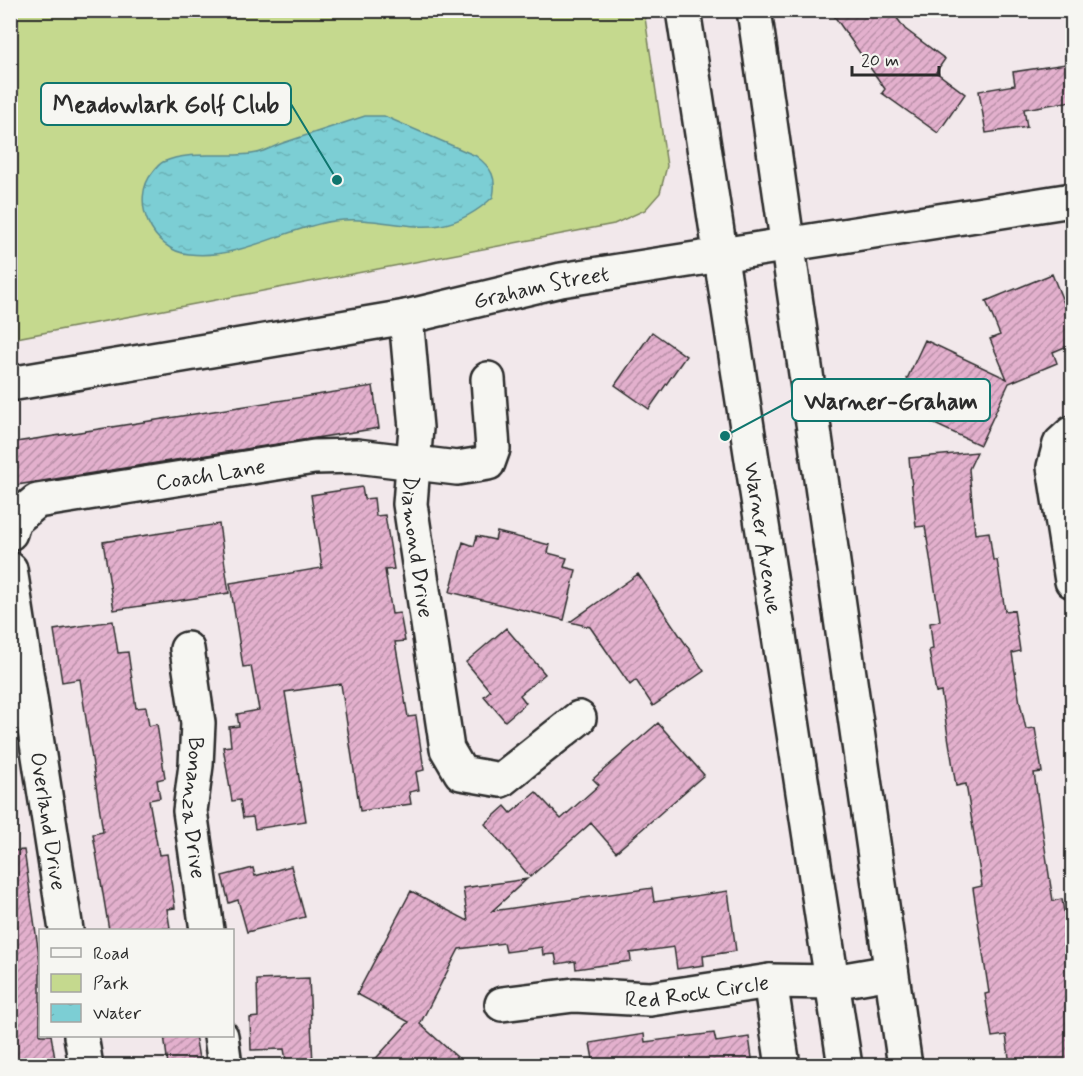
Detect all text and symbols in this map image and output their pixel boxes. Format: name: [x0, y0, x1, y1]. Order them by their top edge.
scale bar: [852, 39, 939, 77]
text: 20 m: [861, 49, 899, 73]
callout: Meadowlark Golf Club: [41, 83, 291, 125]
text: Meadowlark Golf Club: [53, 90, 279, 121]
street label: Graham Street: [471, 261, 611, 317]
callout: Warner-Graham: [792, 379, 990, 421]
text: Warner-Graham: [803, 387, 978, 418]
street label: Coach Lane: [154, 453, 268, 498]
street label: Warner Avenue: [737, 460, 787, 616]
street label: Diamond Drive: [394, 474, 439, 620]
street label: Bonanza Drive: [174, 736, 212, 881]
street label: Overland Drive: [23, 750, 72, 892]
legend: [39, 929, 234, 1037]
text: Road: [93, 942, 129, 966]
street label: Red Rock Circle: [624, 969, 771, 1015]
text: Park: [93, 972, 129, 996]
text: Water: [93, 1002, 142, 1026]

